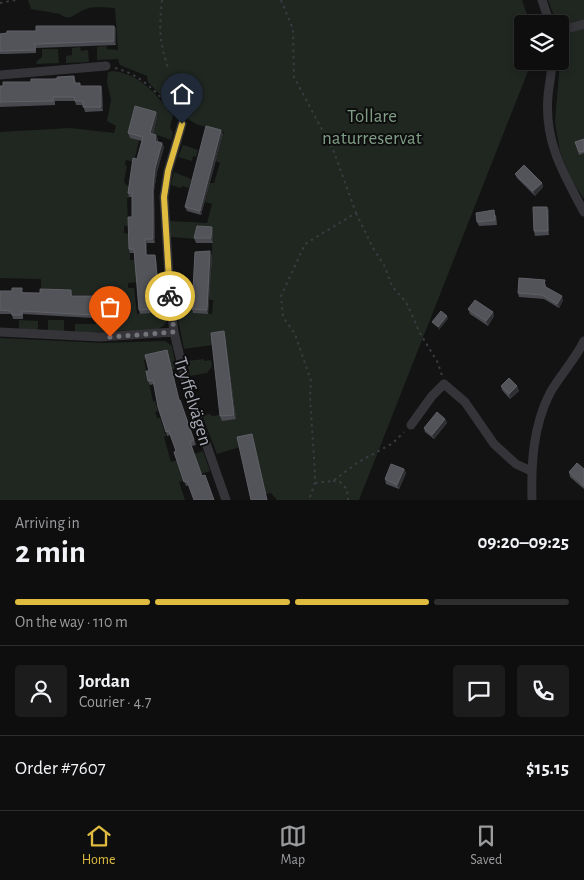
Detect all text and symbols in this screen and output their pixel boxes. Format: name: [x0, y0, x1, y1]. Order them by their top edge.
map controls: [514, 15, 569, 70]
button: layers: [514, 15, 569, 70]
pin: [161, 73, 203, 124]
icon: home: [168, 80, 196, 108]
park label: Tollare naturreservat: [322, 107, 422, 148]
courier: [145, 271, 195, 321]
icon: bike: [156, 282, 184, 310]
pin: [89, 286, 131, 337]
icon: bag: [96, 293, 124, 321]
street label: Tryffelvägen: [170, 355, 215, 448]
text: Arriving in: [15, 515, 80, 531]
text: 09:20–09:25: [477, 533, 569, 552]
text: 2 min: [15, 536, 86, 568]
text: On the way · 110 m: [15, 614, 128, 630]
button: person: [15, 665, 67, 717]
button: chat: [453, 665, 505, 717]
button: phone: [517, 665, 569, 717]
text: Jordan: [79, 672, 130, 691]
text: Courier · 4.7: [79, 694, 151, 710]
text: Order #7607: [15, 759, 106, 778]
text: $15.15: [526, 759, 569, 778]
tab: Home: [82, 822, 115, 869]
tab: Map: [279, 822, 307, 869]
tab: Saved: [470, 822, 502, 869]

